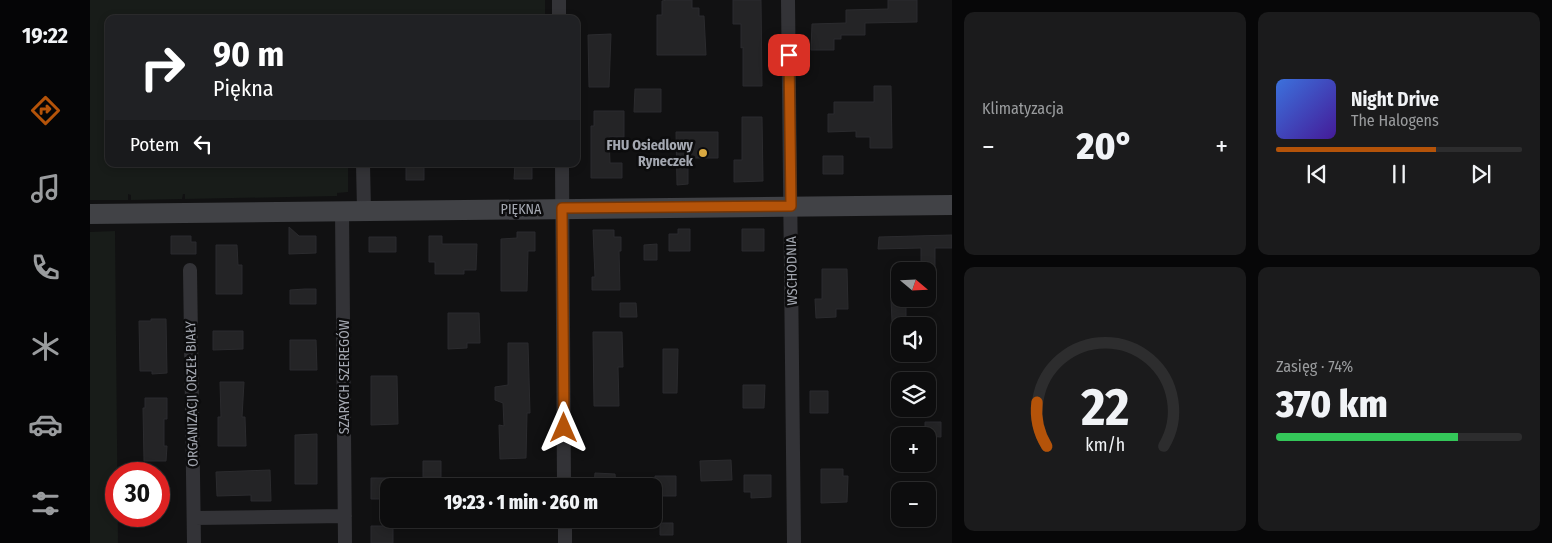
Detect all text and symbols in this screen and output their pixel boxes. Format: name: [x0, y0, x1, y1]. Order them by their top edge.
text: 19:22: [22, 22, 68, 49]
text: 90 m: [213, 33, 284, 75]
pin: [768, 34, 810, 76]
icon: right: [130, 35, 195, 100]
icon: arrive: [775, 41, 803, 69]
text: Piękna: [213, 75, 274, 102]
text: Night Drive: [1351, 88, 1439, 111]
icon: directions: [28, 93, 63, 128]
text: Klimatyzacja: [982, 99, 1064, 118]
text: The Halogens: [1351, 111, 1439, 130]
text: 20°: [1077, 123, 1133, 169]
icon: left: [189, 130, 217, 158]
text: −: [982, 130, 995, 163]
text: +: [1215, 130, 1228, 163]
text: Potem: [130, 133, 179, 156]
place label: FHU Osiedlowy Ryneczek: [606, 137, 694, 170]
marker: FHU Osiedlowy Ryneczek: [697, 147, 709, 159]
icon: previous: [1303, 160, 1331, 188]
icon: pause: [1385, 160, 1413, 188]
icon: next: [1467, 160, 1495, 188]
icon: music: [28, 171, 63, 206]
street label: PIĘKNA: [501, 201, 542, 218]
street label: WSCHODNIA: [783, 236, 801, 306]
icon: phone: [28, 250, 63, 285]
north arrow: [891, 262, 936, 308]
map controls: [891, 262, 936, 527]
button: sound: [891, 317, 936, 362]
street label: SZARYCH SZEREGÓW: [335, 319, 353, 434]
street label: ORGANIZACJI ORZEŁ BIAŁY: [182, 321, 202, 467]
icon: climate: [28, 329, 63, 364]
text: Zasięg · 74%: [1276, 357, 1353, 376]
button: layers: [891, 372, 936, 417]
text: 22: [1080, 376, 1129, 439]
text: 370 km: [1276, 381, 1388, 427]
position arrow: [537, 401, 589, 453]
icon: car: [28, 407, 63, 442]
button: +: [891, 427, 936, 472]
text: km/h: [1085, 434, 1125, 456]
speed limit sign: 30: [105, 462, 170, 527]
button: −: [891, 482, 936, 527]
icon: filters: [28, 486, 63, 521]
text: 19:23 · 1 min · 260 m: [444, 491, 598, 514]

